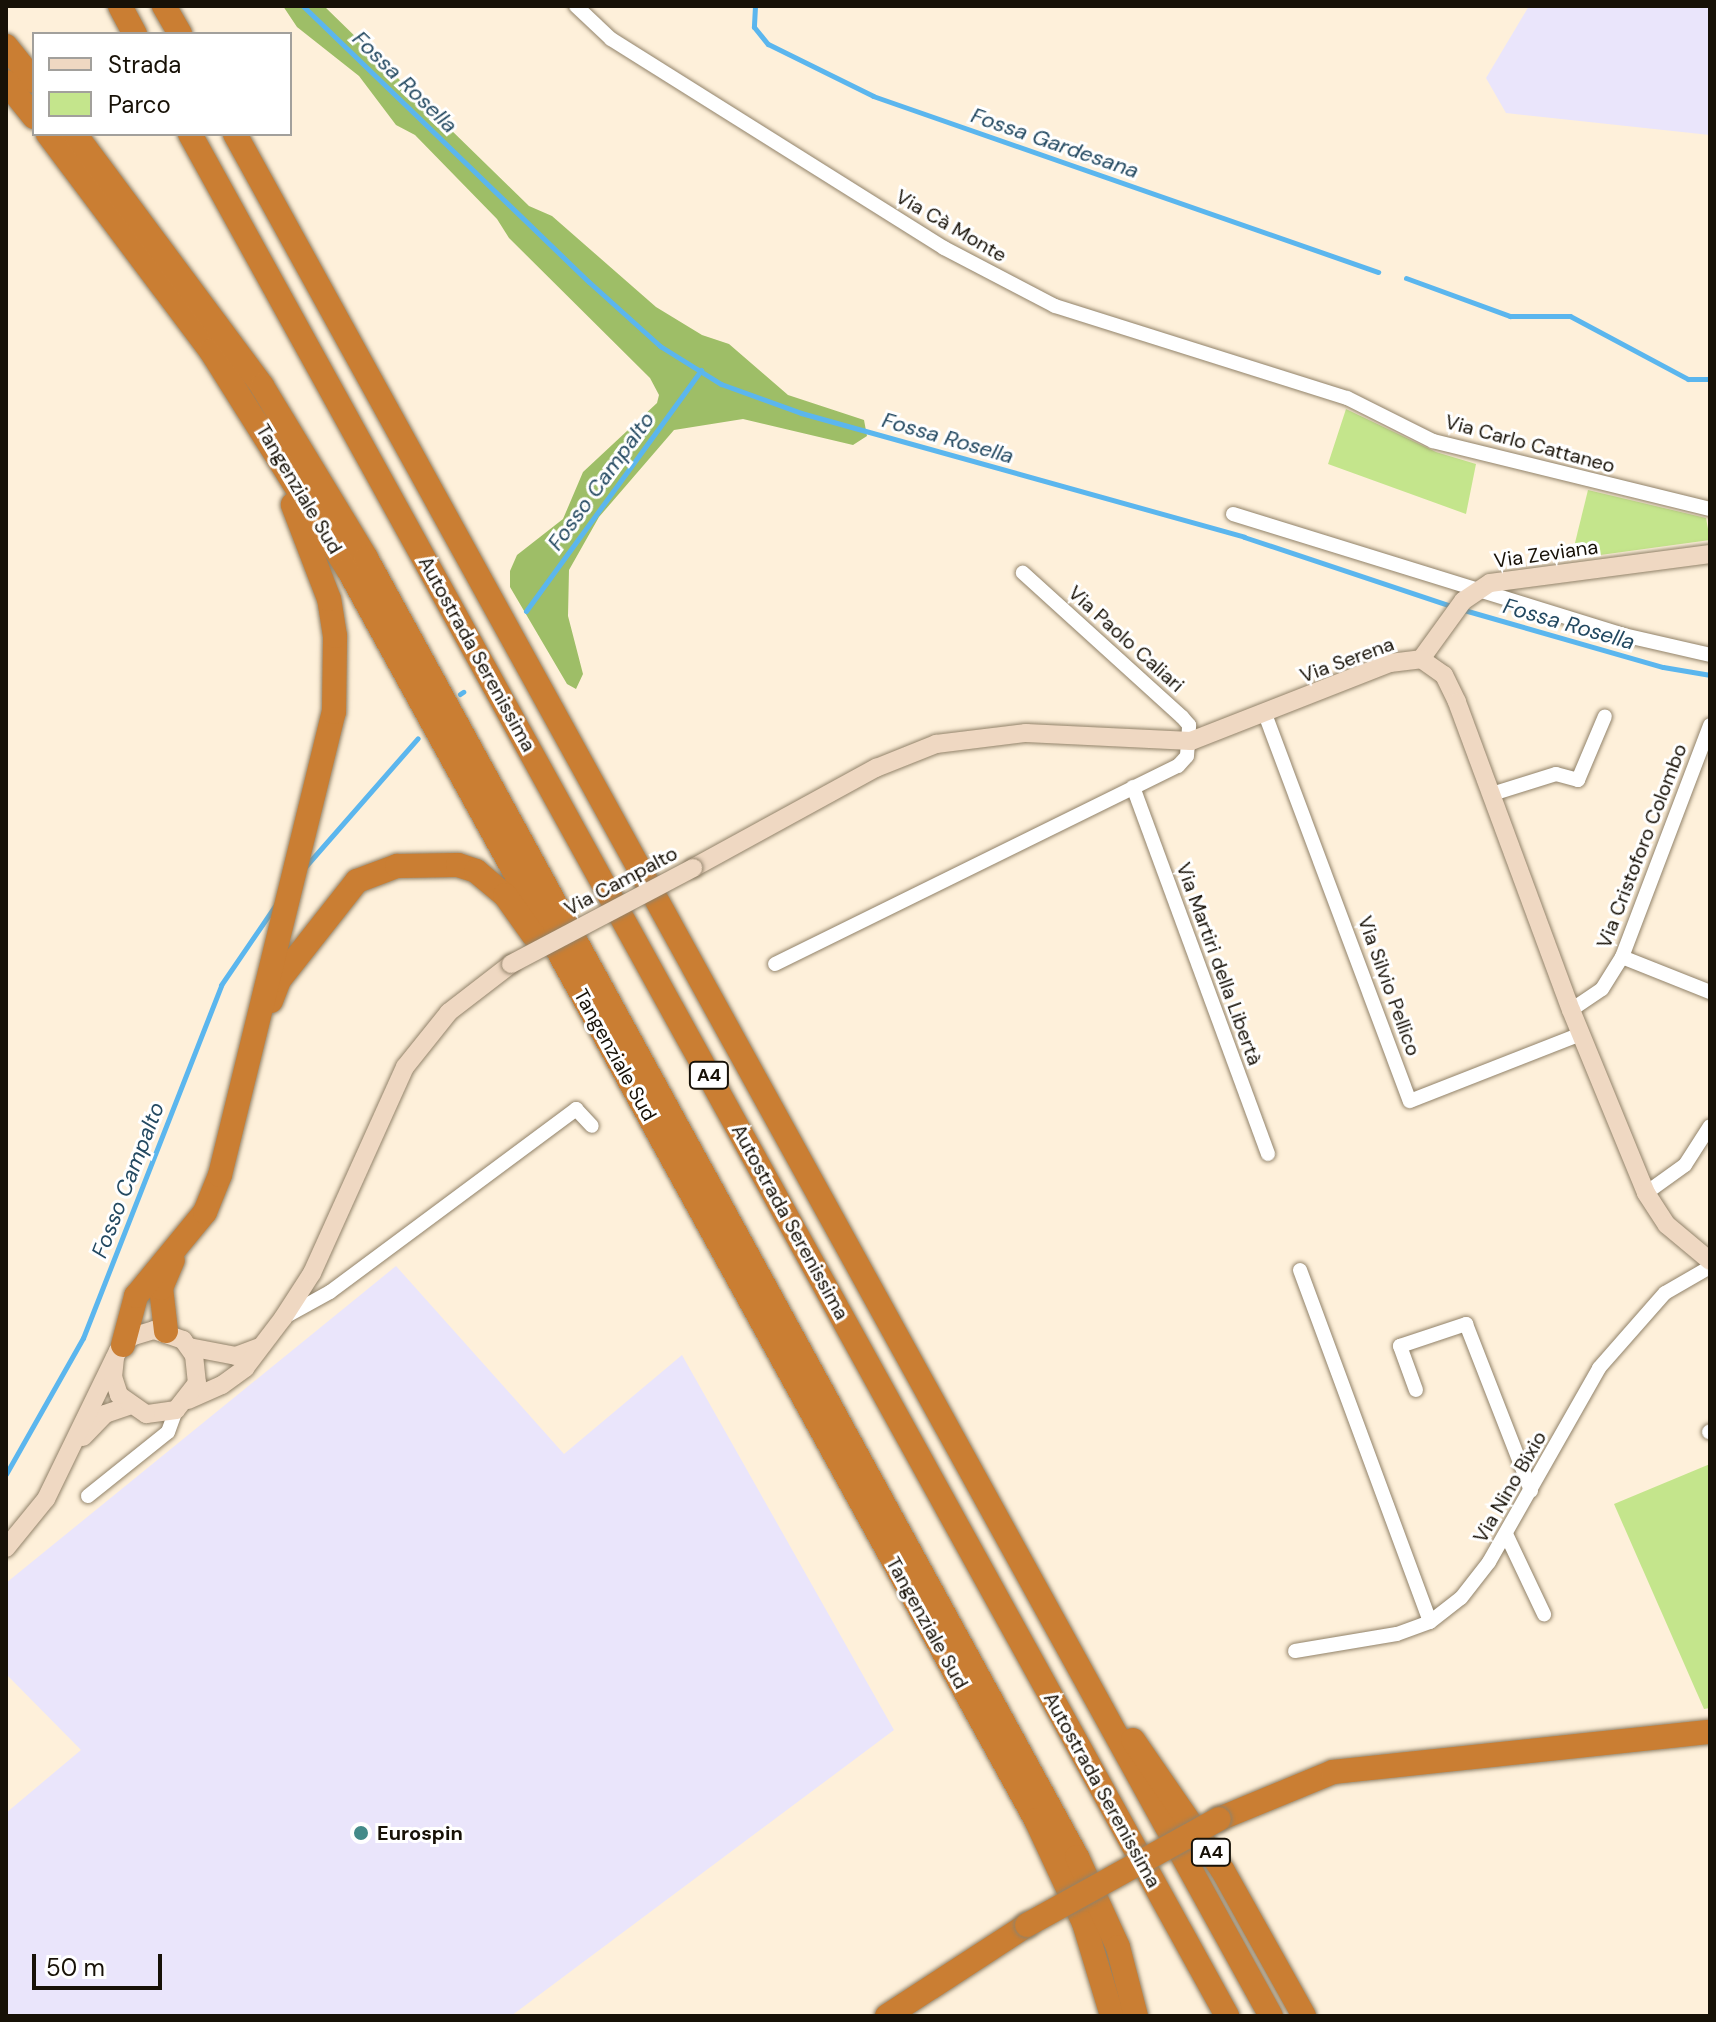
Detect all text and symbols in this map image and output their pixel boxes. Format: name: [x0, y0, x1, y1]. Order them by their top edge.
water label: Fossa Rosella: [347, 25, 463, 139]
legend: [32, 32, 292, 136]
text: Strada: [108, 49, 181, 80]
text: Parco: [108, 89, 171, 120]
water label: Fossa Gardesana: [968, 102, 1142, 184]
street label: Via Cà Monte: [891, 185, 1011, 267]
water label: Fosso Campalto: [542, 407, 660, 555]
water label: Fossa Rosella: [879, 407, 1017, 469]
street label: Via Carlo Cattaneo: [1442, 410, 1618, 478]
street label: Tangenziale Sud: [251, 420, 347, 558]
street label: Via Zeviana: [1492, 535, 1600, 573]
street label: Autostrada Serenissima: [413, 552, 541, 756]
street label: Via Paolo Caliari: [1063, 581, 1189, 697]
water label: Fossa Rosella: [1500, 593, 1638, 655]
street label: Via Serena: [1297, 632, 1397, 688]
street label: Via Cristoforo Colombo: [1592, 740, 1692, 952]
street label: Via Campalto: [560, 841, 682, 921]
street label: Via Martiri della Libertà: [1171, 859, 1267, 1069]
street label: Via Silvio Pellico: [1353, 913, 1425, 1059]
street label: Tangenziale Sud: [569, 985, 661, 1125]
road number: A4: [687, 1061, 731, 1089]
water label: Fosso Campalto: [86, 1098, 170, 1262]
street label: Autostrada Serenissima: [726, 1120, 854, 1324]
street label: Via Nino Bixio: [1468, 1427, 1552, 1547]
street label: Tangenziale Sud: [881, 1553, 973, 1693]
street label: Autostrada Serenissima: [1038, 1688, 1166, 1892]
place label: Eurospin: [377, 1821, 463, 1845]
marker: Eurospin: [352, 1824, 370, 1842]
road number: A4: [1189, 1838, 1233, 1866]
scale bar: [36, 1938, 166, 1988]
text: 50 m: [46, 1952, 105, 1983]

